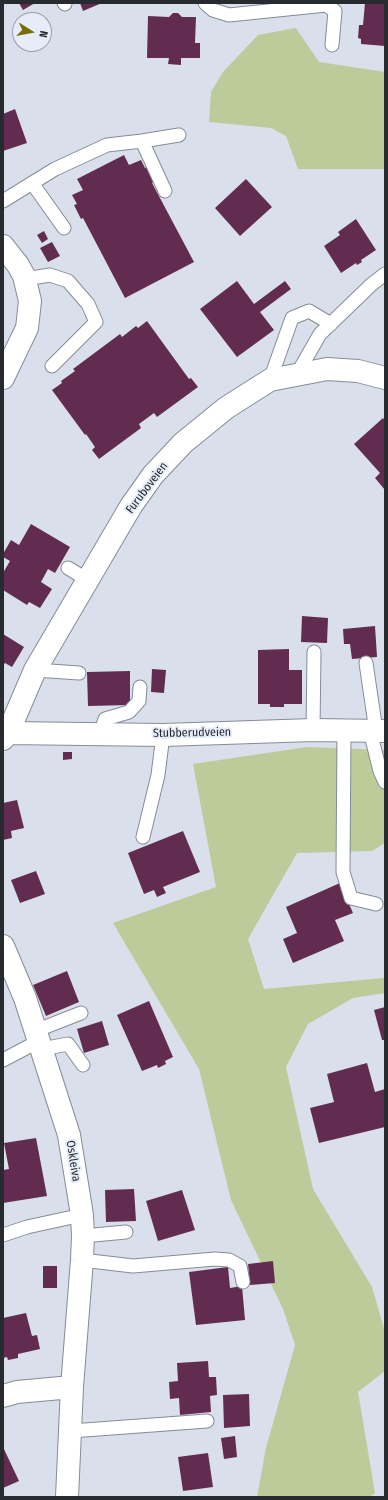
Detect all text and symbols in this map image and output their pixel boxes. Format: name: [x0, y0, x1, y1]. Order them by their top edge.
north arrow: [12, 12, 52, 52]
text: N: [36, 30, 50, 39]
street label: Furuboveien: [123, 459, 171, 517]
street label: Stubberudveien: [153, 725, 231, 741]
street label: Oskleiva: [63, 1139, 83, 1183]

